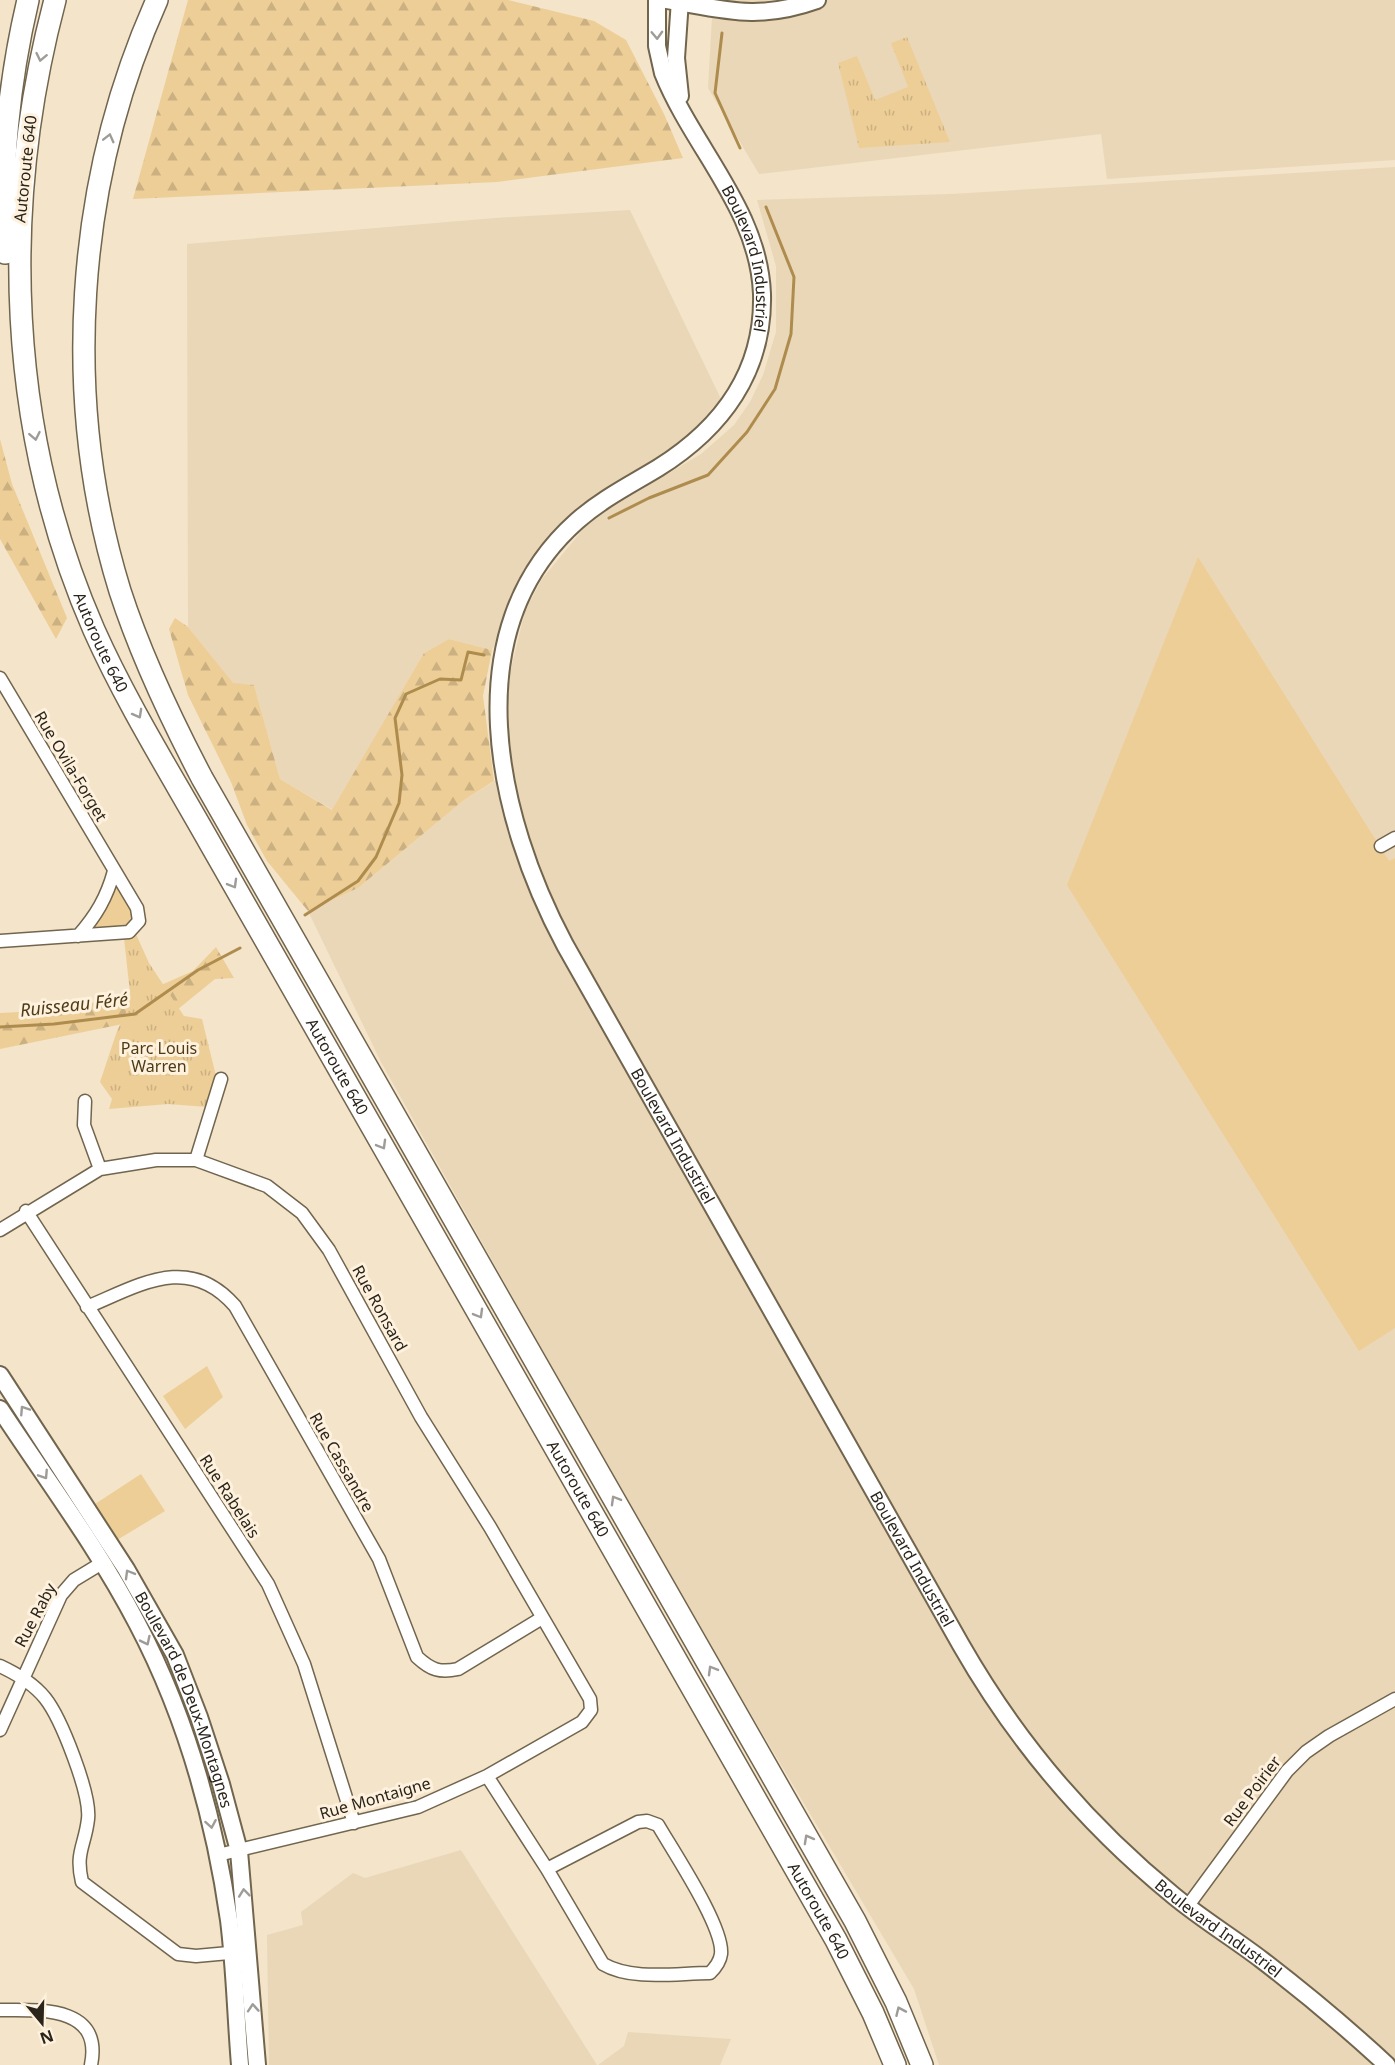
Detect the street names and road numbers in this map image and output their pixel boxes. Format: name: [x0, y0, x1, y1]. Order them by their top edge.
street label: Autoroute 640: [8, 114, 42, 224]
street label: Boulevard Industriel: [717, 181, 773, 334]
street label: Autoroute 640: [69, 589, 134, 696]
street label: Rue Ovila-Forget: [29, 707, 113, 825]
street label: Autoroute 640: [301, 1014, 374, 1119]
street label: Boulevard Industriel: [626, 1064, 720, 1208]
street label: Rue Ronsard: [347, 1261, 413, 1355]
street label: Rue Cassandre: [305, 1408, 379, 1516]
street label: Autoroute 640: [542, 1436, 615, 1541]
street label: Rue Rabelais: [195, 1450, 265, 1542]
street label: Boulevard Industriel: [865, 1487, 959, 1631]
street label: Rue Raby: [9, 1578, 61, 1651]
street label: Boulevard de Deux-Montagnes: [130, 1587, 238, 1810]
street label: Rue Poirier: [1218, 1751, 1286, 1831]
street label: Rue Montaigne: [317, 1772, 433, 1824]
street label: Autoroute 640: [783, 1858, 855, 1963]
street label: Boulevard Industriel: [1150, 1874, 1286, 1982]

